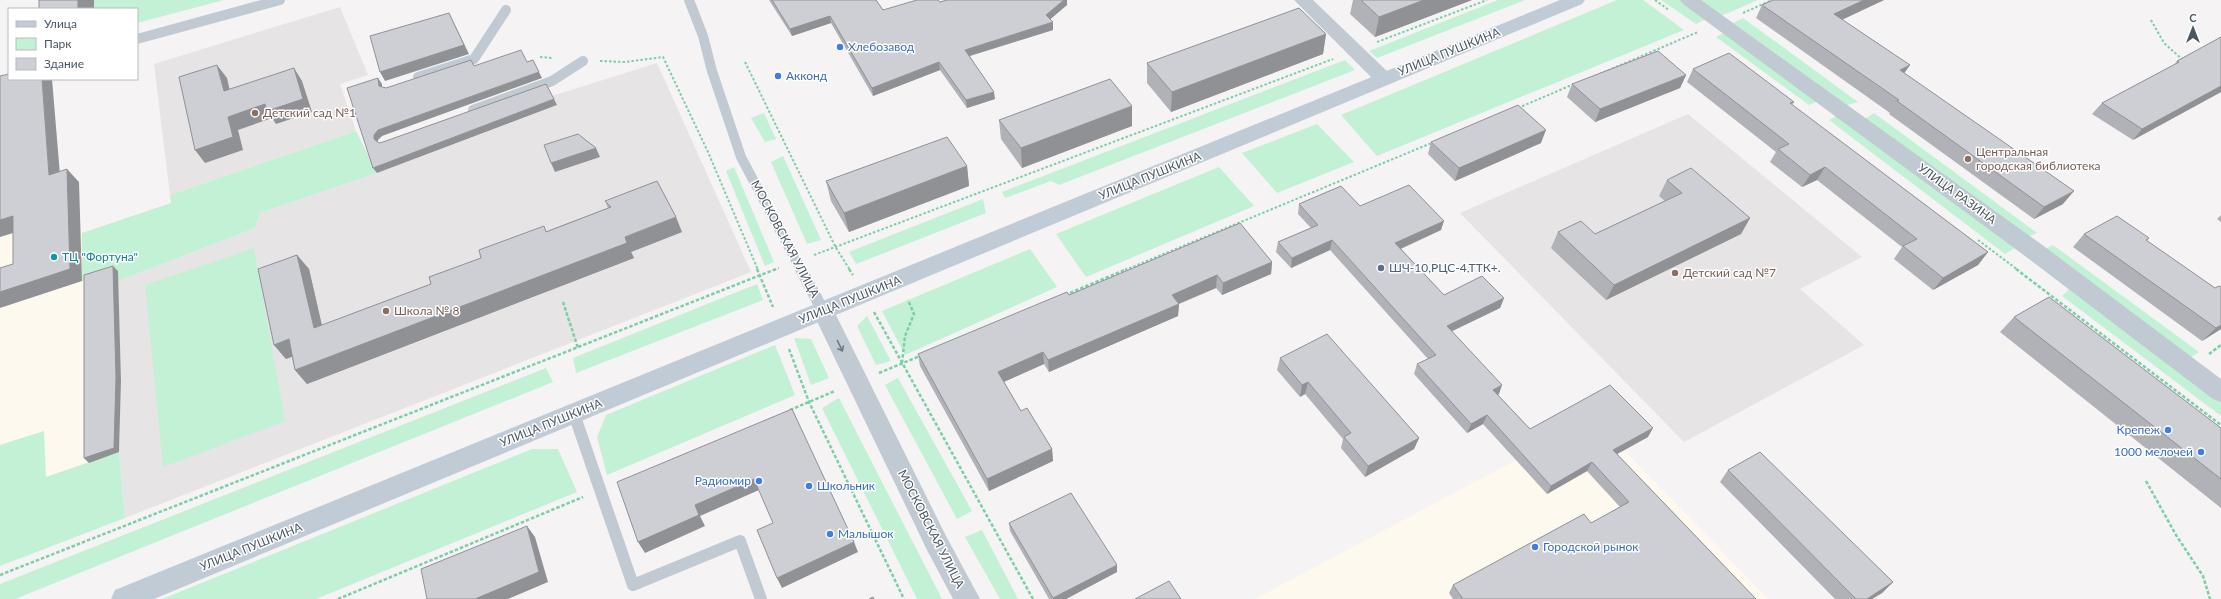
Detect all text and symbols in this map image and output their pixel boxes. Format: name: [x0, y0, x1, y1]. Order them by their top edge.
legend: [8, 8, 138, 80]
north arrow: [2173, 8, 2213, 48]
text: С: [2189, 11, 2197, 24]
text: Улица: [44, 16, 77, 31]
street label: УЛИЦА ПУШКИНА: [1396, 24, 1503, 79]
text: Парк: [44, 36, 72, 51]
place label: Хлебозавод: [848, 39, 915, 54]
marker: Хлебозавод: [835, 42, 845, 52]
text: Здание: [44, 56, 84, 71]
place label: Акконд: [786, 68, 828, 83]
marker: Акконд: [773, 71, 783, 81]
place label: Детский сад №1: [263, 105, 356, 120]
marker: Детский сад №1: [250, 108, 260, 118]
place label: Центральная городская библиотека: [1976, 144, 2101, 173]
street label: УЛИЦА ПУШКИНА: [1097, 148, 1204, 203]
marker: Центральная городская библиотека: [1963, 154, 1973, 164]
street label: УЛИЦА РАЗИНА: [1915, 160, 2000, 228]
street label: МОСКОВСКАЯ УЛИЦА: [748, 177, 823, 301]
place label: ТЦ "Фортуна": [62, 249, 138, 264]
marker: ТЦ "Фортуна": [49, 252, 59, 262]
place label: ШЧ-10,РЦС-4,ТТК+.: [1389, 260, 1501, 275]
marker: ШЧ-10,РЦС-4,ТТК+.: [1376, 263, 1386, 273]
place label: Детский сад №7: [1683, 265, 1776, 280]
marker: Детский сад №7: [1670, 268, 1680, 278]
street label: УЛИЦА ПУШКИНА: [797, 272, 904, 327]
place label: Школа № 8: [394, 303, 459, 318]
marker: Школа № 8: [381, 306, 391, 316]
one-way arrow: [836, 340, 844, 352]
street label: УЛИЦА ПУШКИНА: [498, 395, 605, 450]
place label: Крепеж: [2116, 422, 2161, 437]
marker: Крепеж: [2163, 425, 2173, 435]
place label: 1000 мелочей: [2114, 444, 2193, 459]
marker: 1000 мелочей: [2196, 447, 2206, 457]
street label: МОСКОВСКАЯ УЛИЦА: [895, 467, 968, 591]
place label: Радиомир: [695, 473, 751, 488]
marker: Радиомир: [754, 476, 764, 486]
place label: Школьник: [817, 478, 876, 493]
marker: Школьник: [804, 481, 814, 491]
street label: УЛИЦА ПУШКИНА: [198, 519, 305, 574]
place label: Малышок: [838, 526, 894, 541]
marker: Малышок: [825, 529, 835, 539]
place label: Городской рынок: [1543, 539, 1639, 554]
marker: Городской рынок: [1530, 542, 1540, 552]

